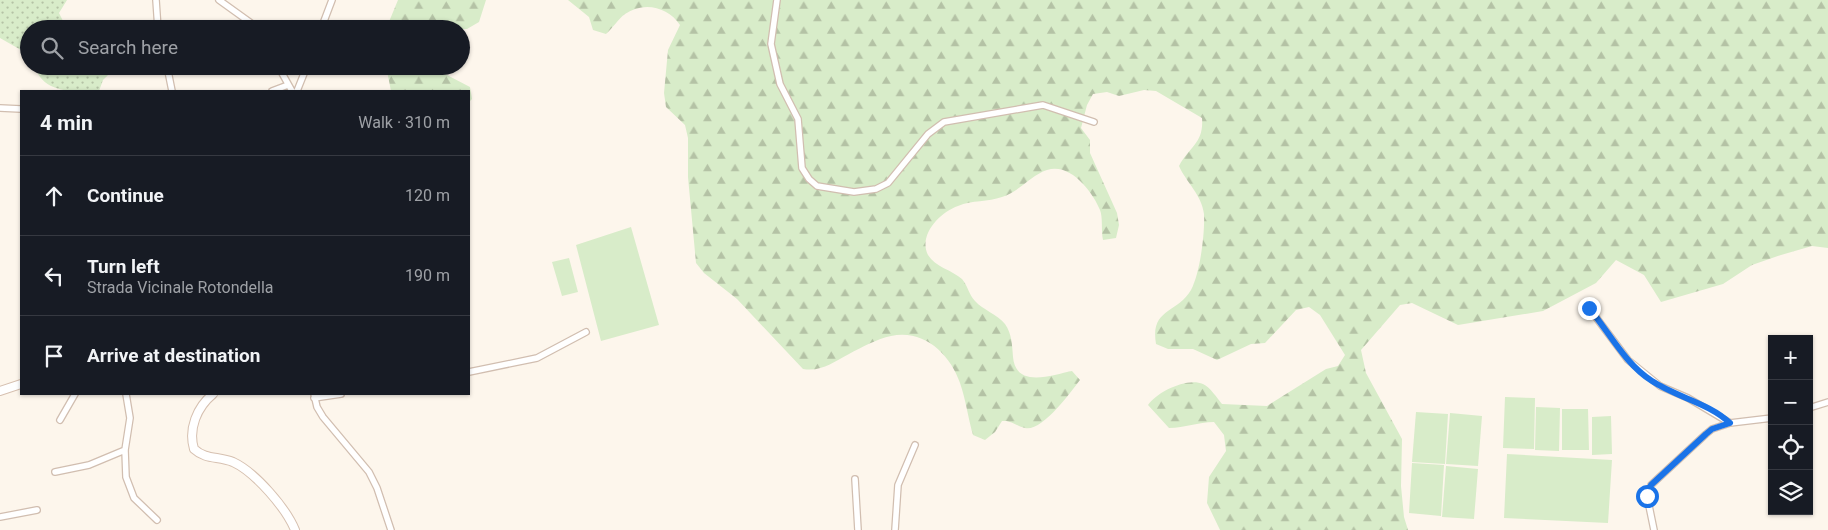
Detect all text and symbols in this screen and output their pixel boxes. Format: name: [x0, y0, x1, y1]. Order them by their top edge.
search box: [20, 20, 470, 75]
icon: search: [38, 34, 66, 62]
text: Search here: [78, 36, 178, 59]
text: 4 min: [40, 111, 93, 135]
text: Walk · 310 m: [358, 113, 450, 132]
icon: ahead: [40, 182, 68, 210]
text: Continue: [87, 184, 164, 207]
text: 120 m: [405, 186, 450, 205]
text: Turn left: [87, 255, 160, 278]
icon: left: [40, 262, 68, 290]
text: 190 m: [405, 266, 450, 285]
text: Strada Vicinale Rotondella: [87, 278, 273, 297]
route end: [1578, 297, 1601, 320]
map controls: [1768, 335, 1813, 515]
button: +: [1768, 335, 1813, 380]
icon: arrive: [40, 342, 68, 370]
text: Arrive at destination: [87, 344, 260, 367]
button: −: [1768, 380, 1813, 425]
button: locate: [1768, 425, 1813, 470]
button: layers: [1768, 470, 1813, 515]
route start: [1636, 485, 1659, 508]

